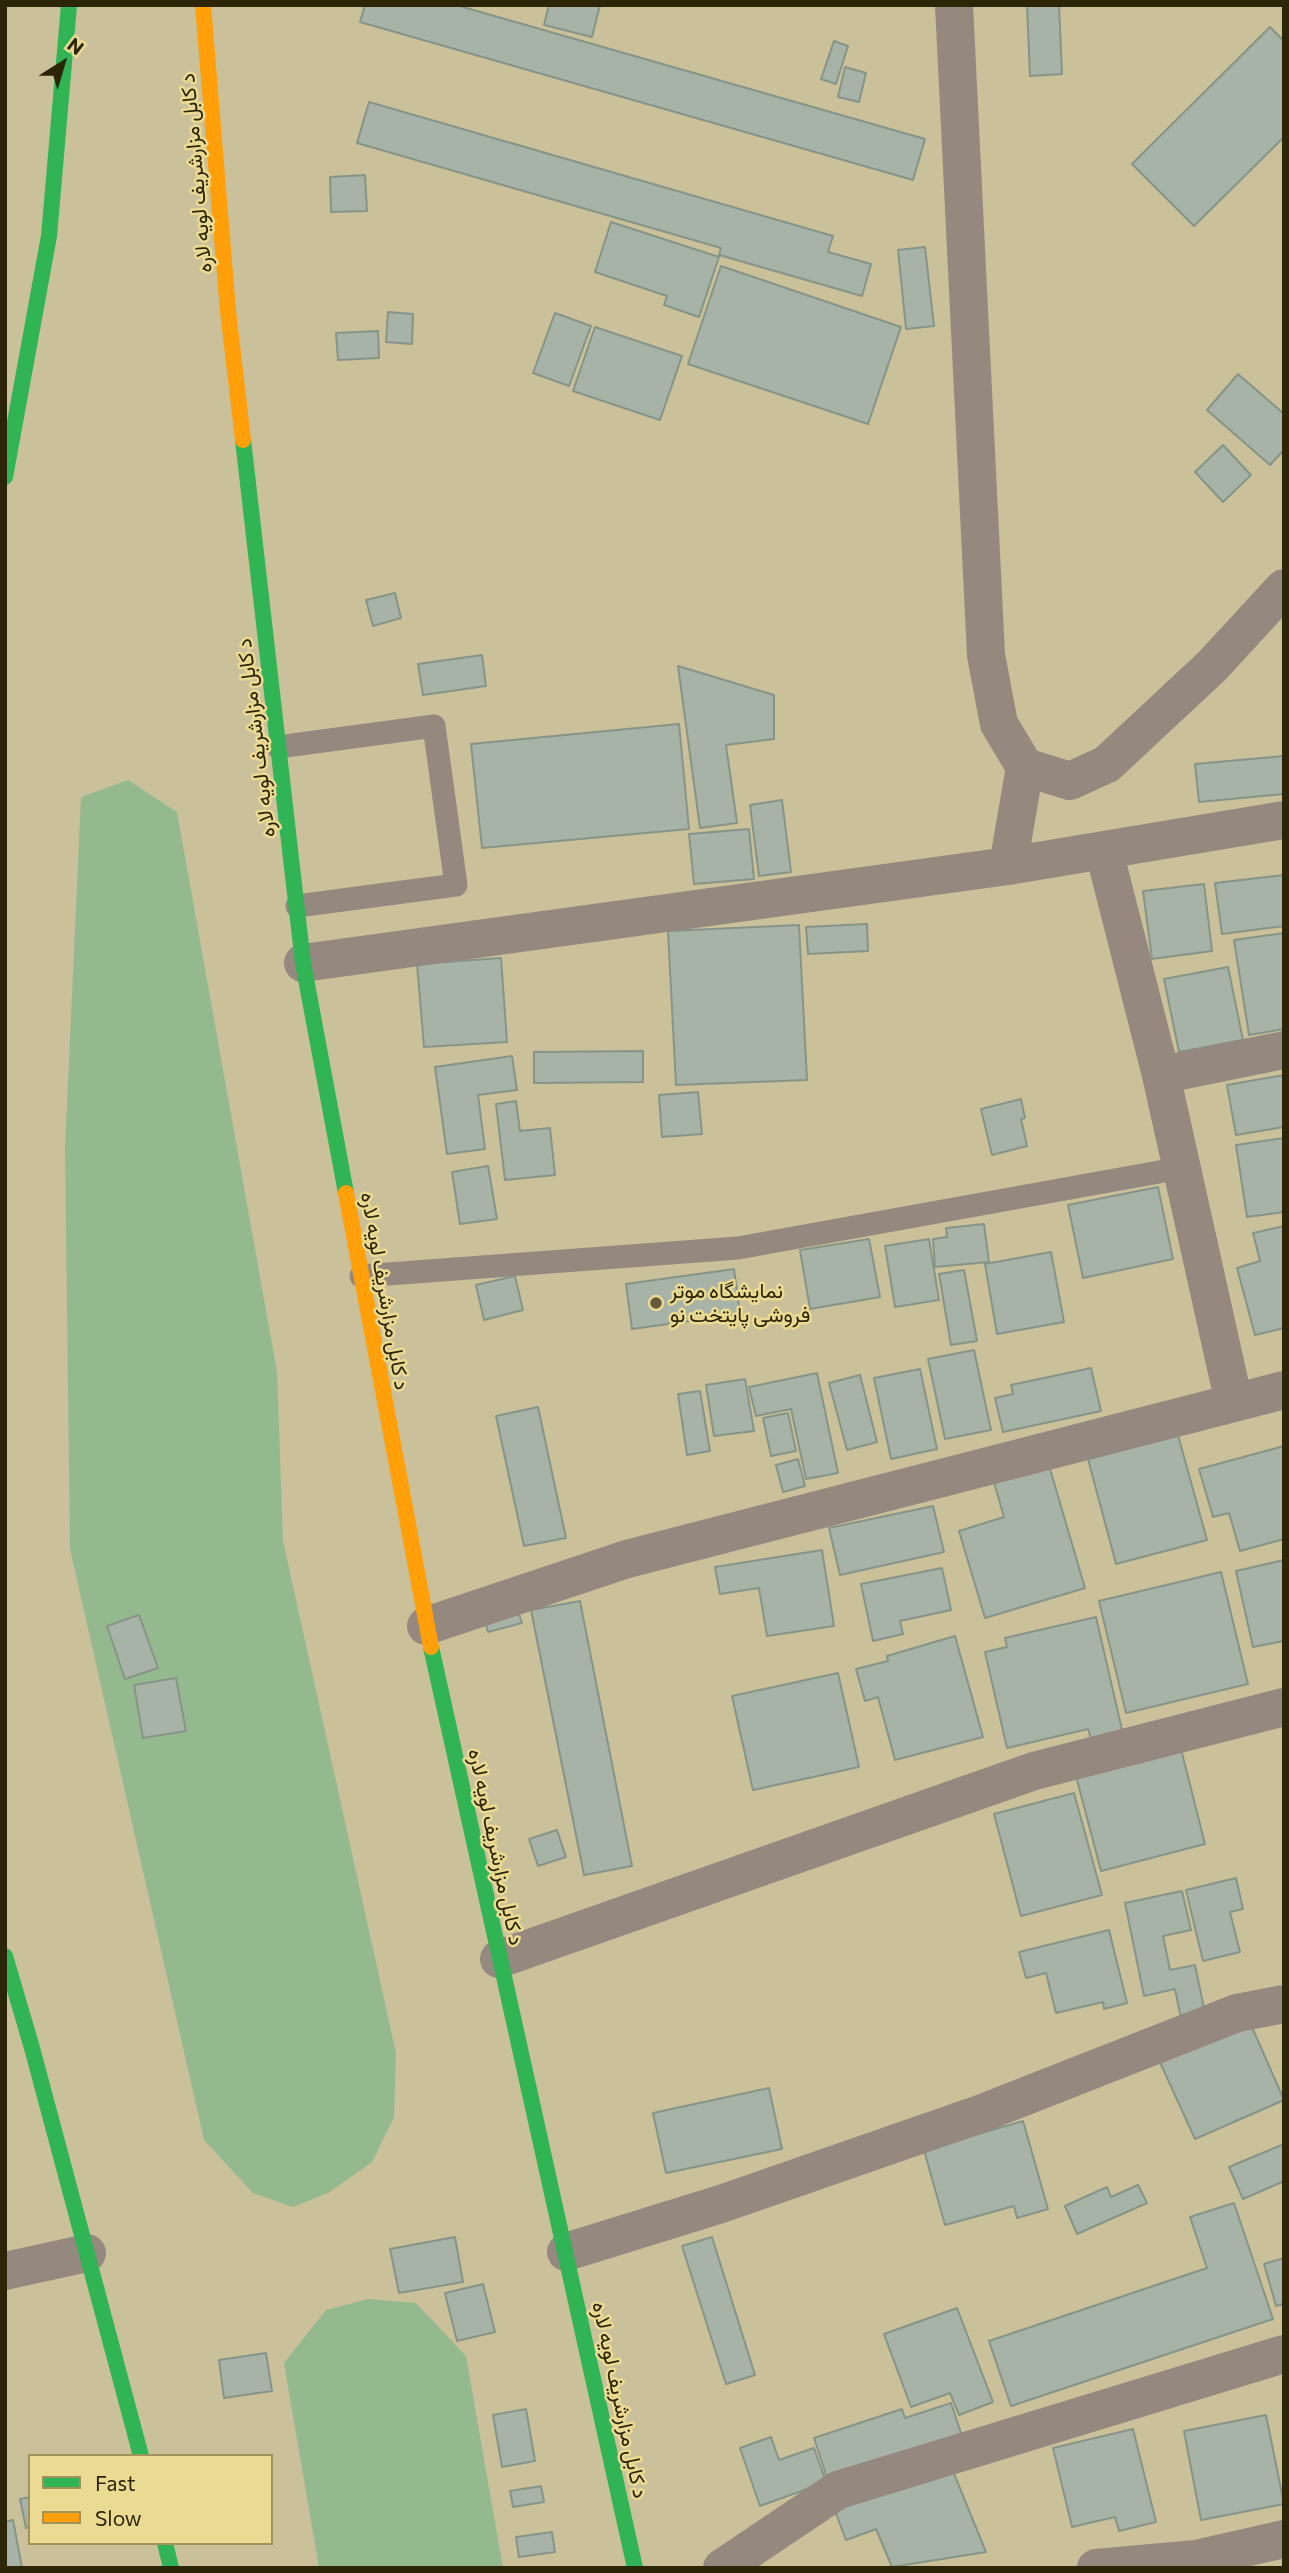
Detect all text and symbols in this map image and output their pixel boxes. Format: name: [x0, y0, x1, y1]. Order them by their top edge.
north arrow: [28, 28, 98, 98]
text: N: [63, 32, 89, 59]
street label: د کابل مزارشریف لویه لاره: [175, 72, 217, 274]
street label: د کابل مزارشریف لویه لاره: [231, 637, 281, 839]
street label: د کابل مزارشریف لویه لاره: [355, 1190, 415, 1392]
place label: نمایشگاه موتر فروشی پایتخت نو: [670, 1278, 810, 1328]
marker: نمایشگاه موتر فروشی پایتخت نو: [648, 1295, 664, 1311]
street label: د کابل مزارشریف لویه لاره: [463, 1746, 529, 1948]
street label: د کابل مزارشریف لویه لاره: [587, 2299, 653, 2501]
legend: [28, 2454, 273, 2545]
text: Fast: [95, 2470, 136, 2495]
text: Slow: [95, 2505, 142, 2530]

